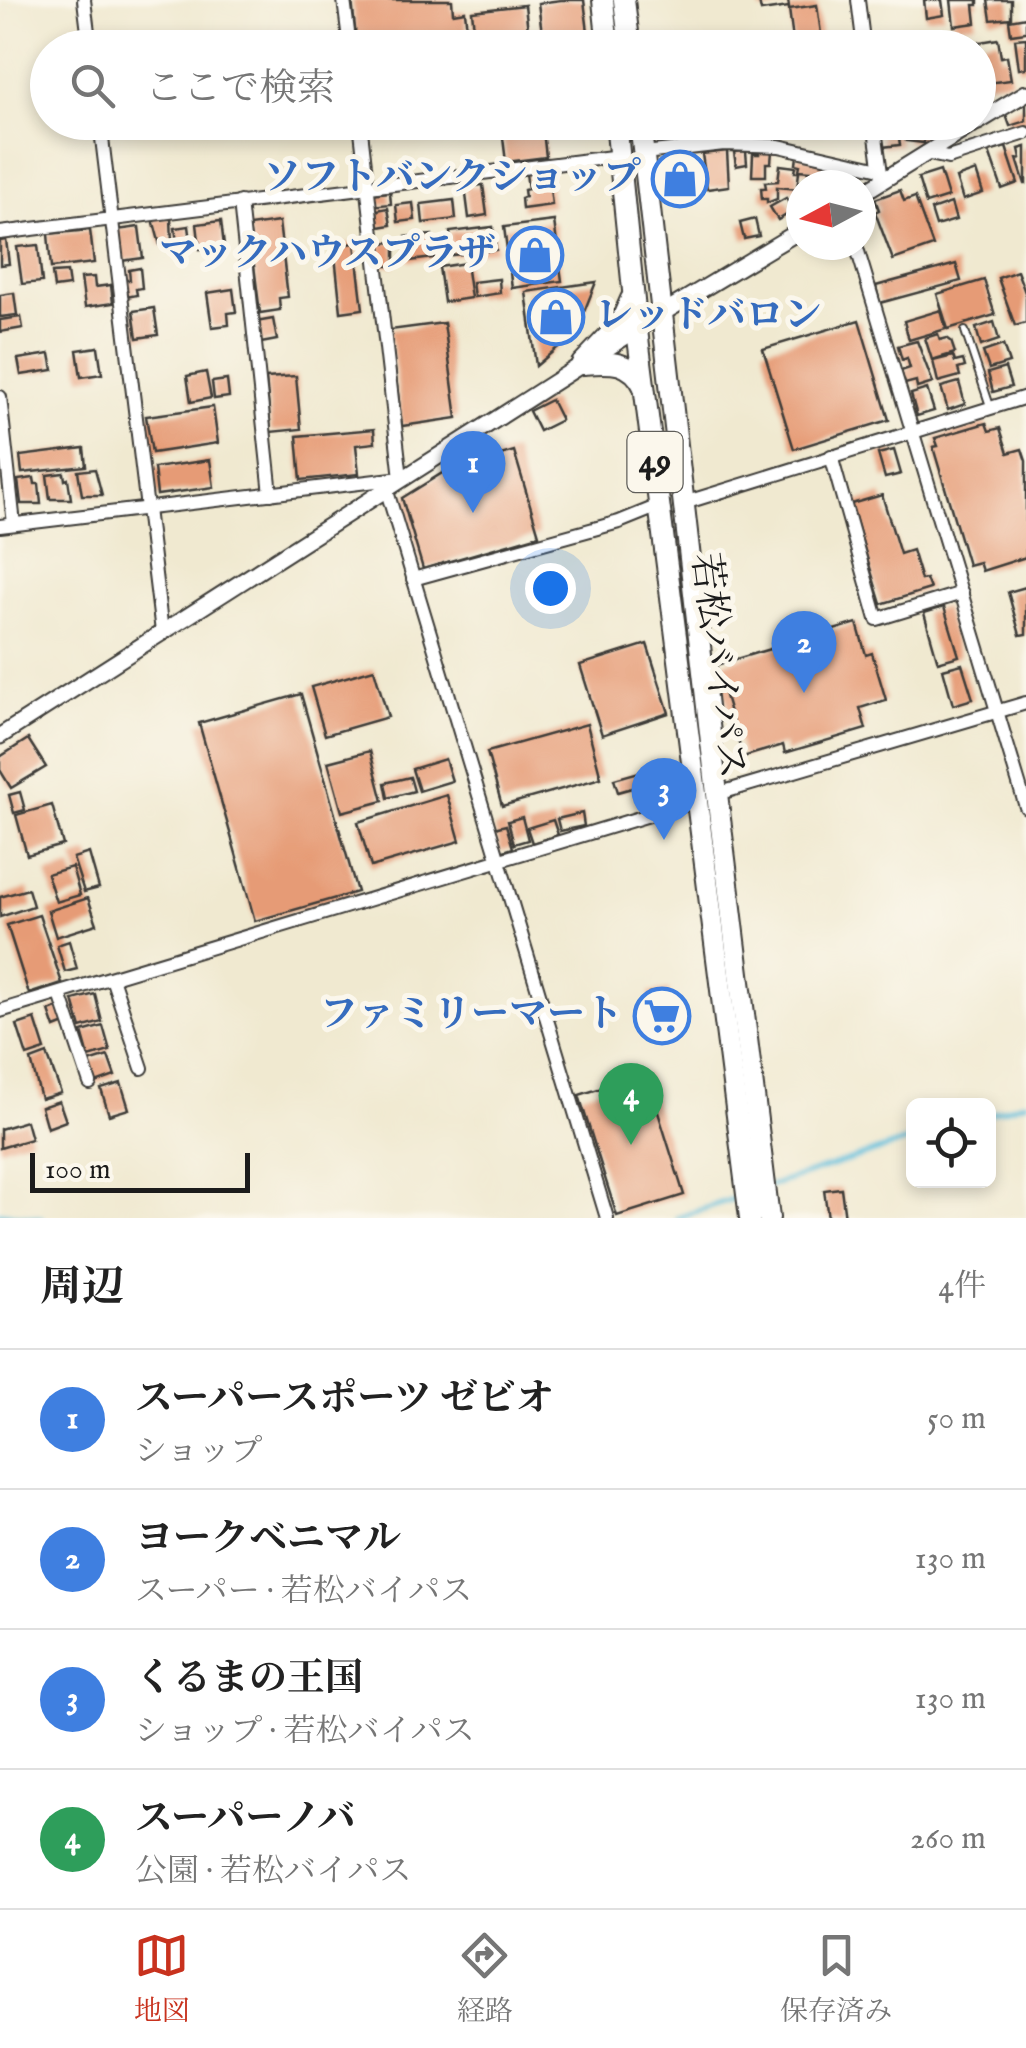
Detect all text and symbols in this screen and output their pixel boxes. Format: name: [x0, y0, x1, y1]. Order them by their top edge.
search box: [30, 30, 996, 140]
icon: search: [65, 58, 120, 113]
text: ここで検索: [145, 66, 335, 114]
shop icon: ソフトバンクショップ: [650, 149, 710, 209]
place label: ソフトバンクショップ: [263, 155, 641, 203]
north arrow: [786, 170, 876, 260]
shop icon: マックハウスプラザ: [505, 225, 565, 285]
place label: マックハウスプラザ: [159, 231, 496, 279]
shop icon: レッドバロン: [526, 287, 586, 347]
place label: レッドバロン: [595, 293, 822, 341]
pin: 1: [440, 430, 506, 513]
road number: 49: [628, 432, 682, 492]
street label: 若松バイパス: [679, 550, 755, 782]
your location: [525, 563, 576, 614]
pin: 2: [772, 610, 836, 693]
pin: 3: [632, 758, 696, 840]
supermarket icon: ファミリーマート: [632, 986, 692, 1046]
place label: ファミリーマート: [320, 992, 623, 1040]
pin: 4: [598, 1062, 664, 1145]
map controls: [906, 1098, 996, 1188]
button: locate: [906, 1098, 996, 1188]
scale bar: [30, 1148, 250, 1192]
text: 100 m: [45, 1153, 111, 1188]
text: 周辺: [40, 1262, 124, 1315]
text: 4件: [938, 1267, 986, 1308]
text: スーパースポーツ ゼビオ: [135, 1376, 554, 1424]
text: 1: [67, 1399, 78, 1440]
text: 50 m: [927, 1399, 986, 1440]
text: ショップ: [135, 1432, 262, 1473]
text: ヨークベニマル: [135, 1516, 401, 1564]
text: 2: [65, 1539, 80, 1580]
text: 130 m: [915, 1539, 986, 1580]
text: スーパー · 若松バイパス: [135, 1572, 472, 1613]
text: くるまの王国: [135, 1656, 363, 1704]
text: 3: [67, 1679, 78, 1720]
text: 130 m: [915, 1679, 986, 1720]
text: ショップ · 若松バイパス: [135, 1712, 475, 1753]
text: スーパーノバ: [135, 1796, 355, 1844]
text: 4: [65, 1819, 80, 1860]
text: 260 m: [910, 1819, 986, 1860]
text: 公園 · 若松バイパス: [135, 1852, 411, 1893]
tab: 地図: [134, 1928, 190, 2030]
tab: 経路: [457, 1928, 513, 2030]
tab: 保存済み: [780, 1928, 892, 2030]

